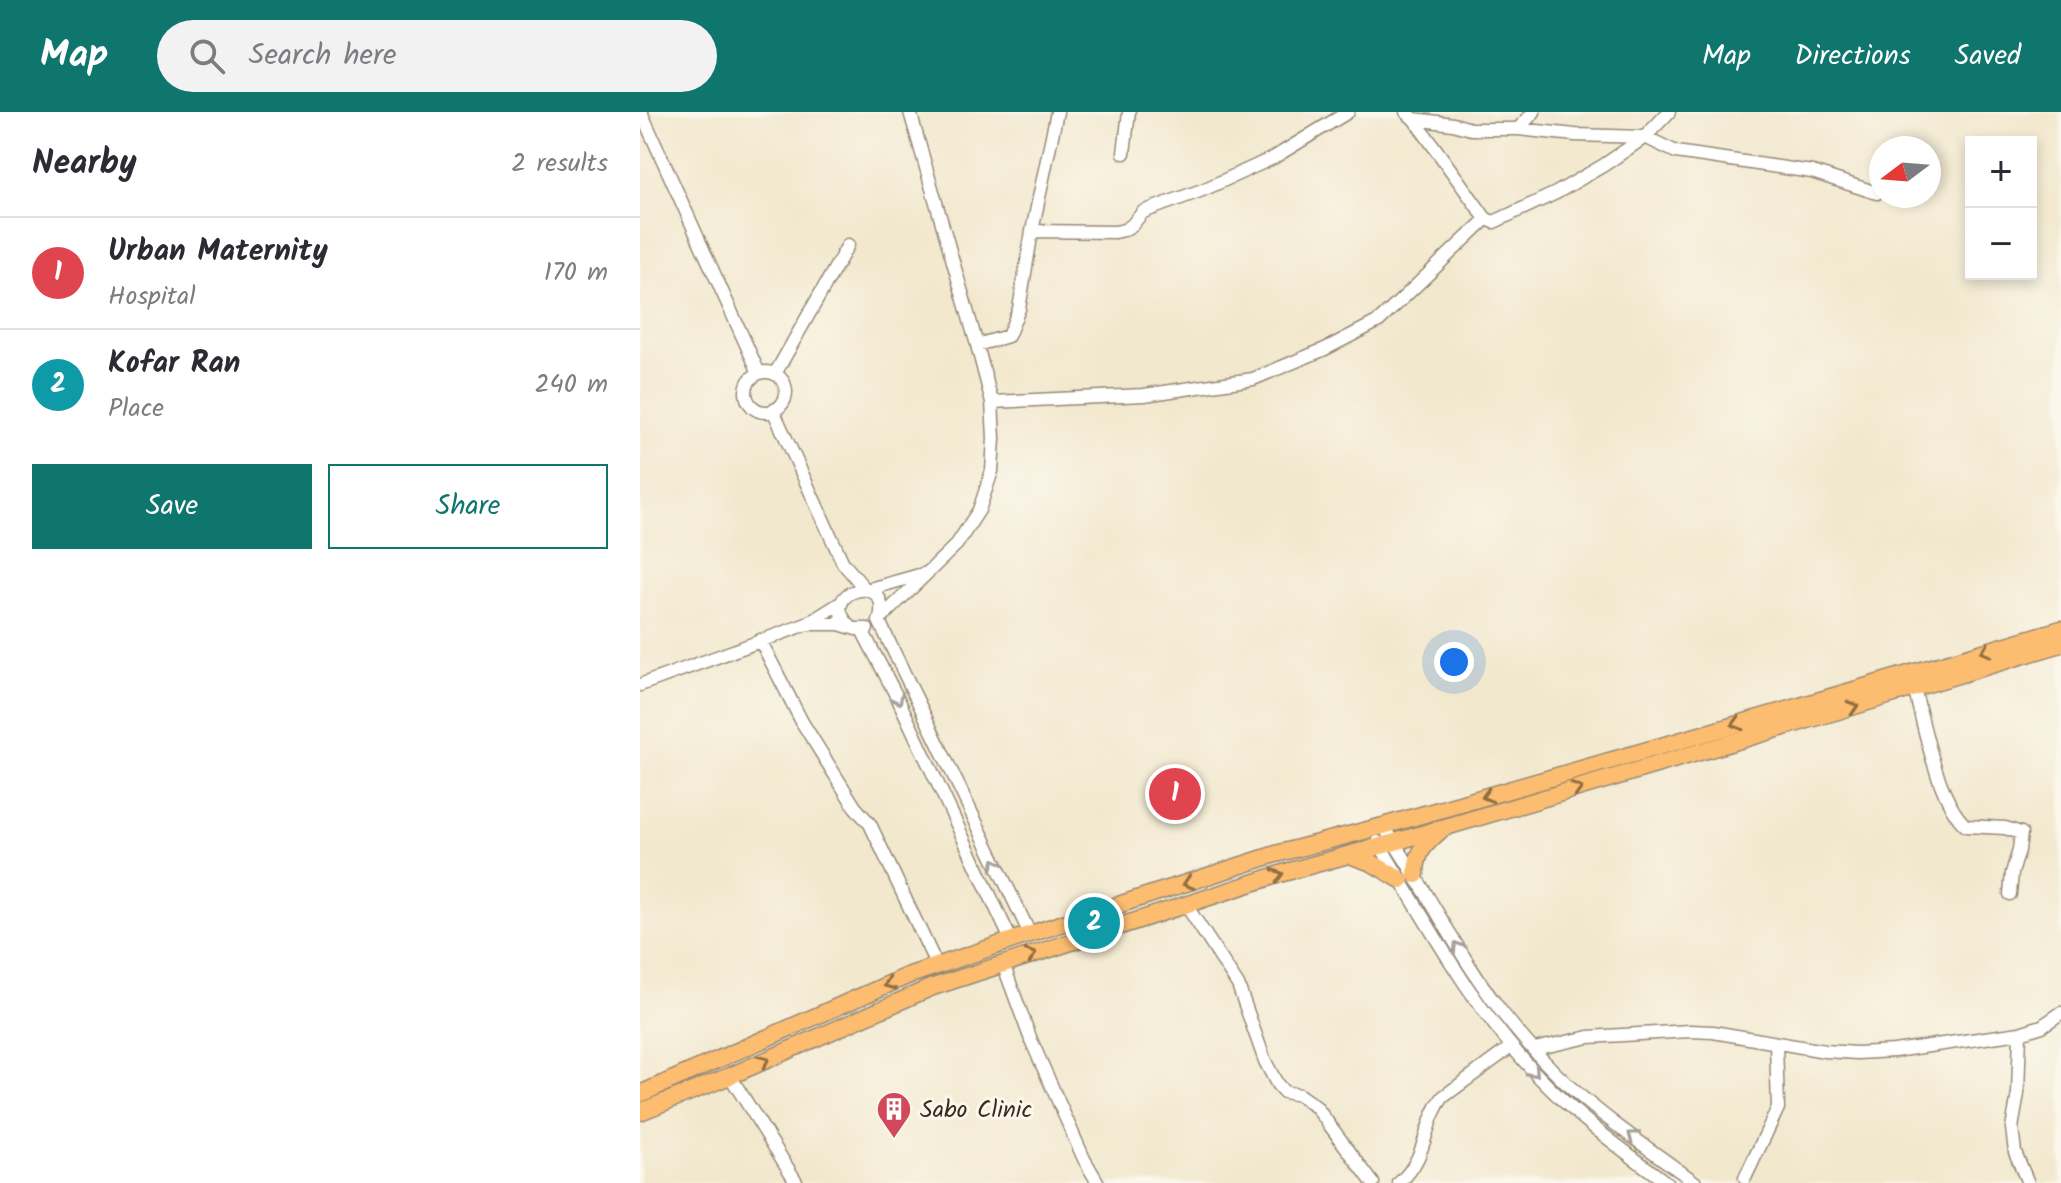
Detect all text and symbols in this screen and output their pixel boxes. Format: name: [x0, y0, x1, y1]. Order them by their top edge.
search box: [157, 20, 717, 92]
text: Map: [40, 26, 109, 86]
text: Search here: [249, 32, 396, 80]
icon: search: [185, 34, 229, 78]
text: Map: [1702, 34, 1751, 79]
text: Directions: [1795, 34, 1911, 79]
text: Saved: [1955, 34, 2021, 79]
north arrow: [1869, 136, 1941, 208]
map controls: [1965, 136, 2037, 280]
button: +: [1965, 136, 2037, 208]
text: Nearby: [32, 137, 137, 191]
text: 2 results: [511, 143, 608, 185]
button: −: [1965, 208, 2037, 280]
text: Urban Maternity: [108, 228, 328, 276]
text: 1: [54, 252, 62, 294]
text: 170 m: [544, 252, 608, 294]
text: Hospital: [108, 276, 196, 318]
text: Kofar Ran: [108, 340, 240, 388]
text: 2: [50, 364, 66, 406]
text: 240 m: [534, 364, 608, 406]
text: Place: [108, 388, 164, 430]
button: Save: [32, 464, 312, 549]
button: Share: [328, 464, 608, 549]
your location: [1434, 642, 1474, 682]
one-way arrow: [1980, 642, 1994, 658]
one-way arrow: [888, 691, 903, 706]
one-way arrow: [1846, 700, 1859, 716]
one-way arrow: [1730, 715, 1744, 731]
pin: 1: [1149, 764, 1201, 824]
one-way arrow: [1569, 782, 1583, 798]
one-way arrow: [1480, 787, 1494, 803]
one-way arrow: [990, 858, 1006, 873]
one-way arrow: [1271, 868, 1285, 884]
one-way arrow: [1182, 874, 1195, 890]
pin: 2: [1068, 893, 1120, 953]
one-way arrow: [1453, 941, 1468, 956]
one-way arrow: [1024, 948, 1037, 964]
one-way arrow: [882, 974, 897, 990]
one-way arrow: [756, 1055, 770, 1071]
one-way arrow: [1524, 1063, 1539, 1077]
building icon: Sabo Clinic: [875, 1090, 913, 1140]
place label: Sabo Clinic: [920, 1091, 1032, 1130]
one-way arrow: [1627, 1132, 1642, 1146]

